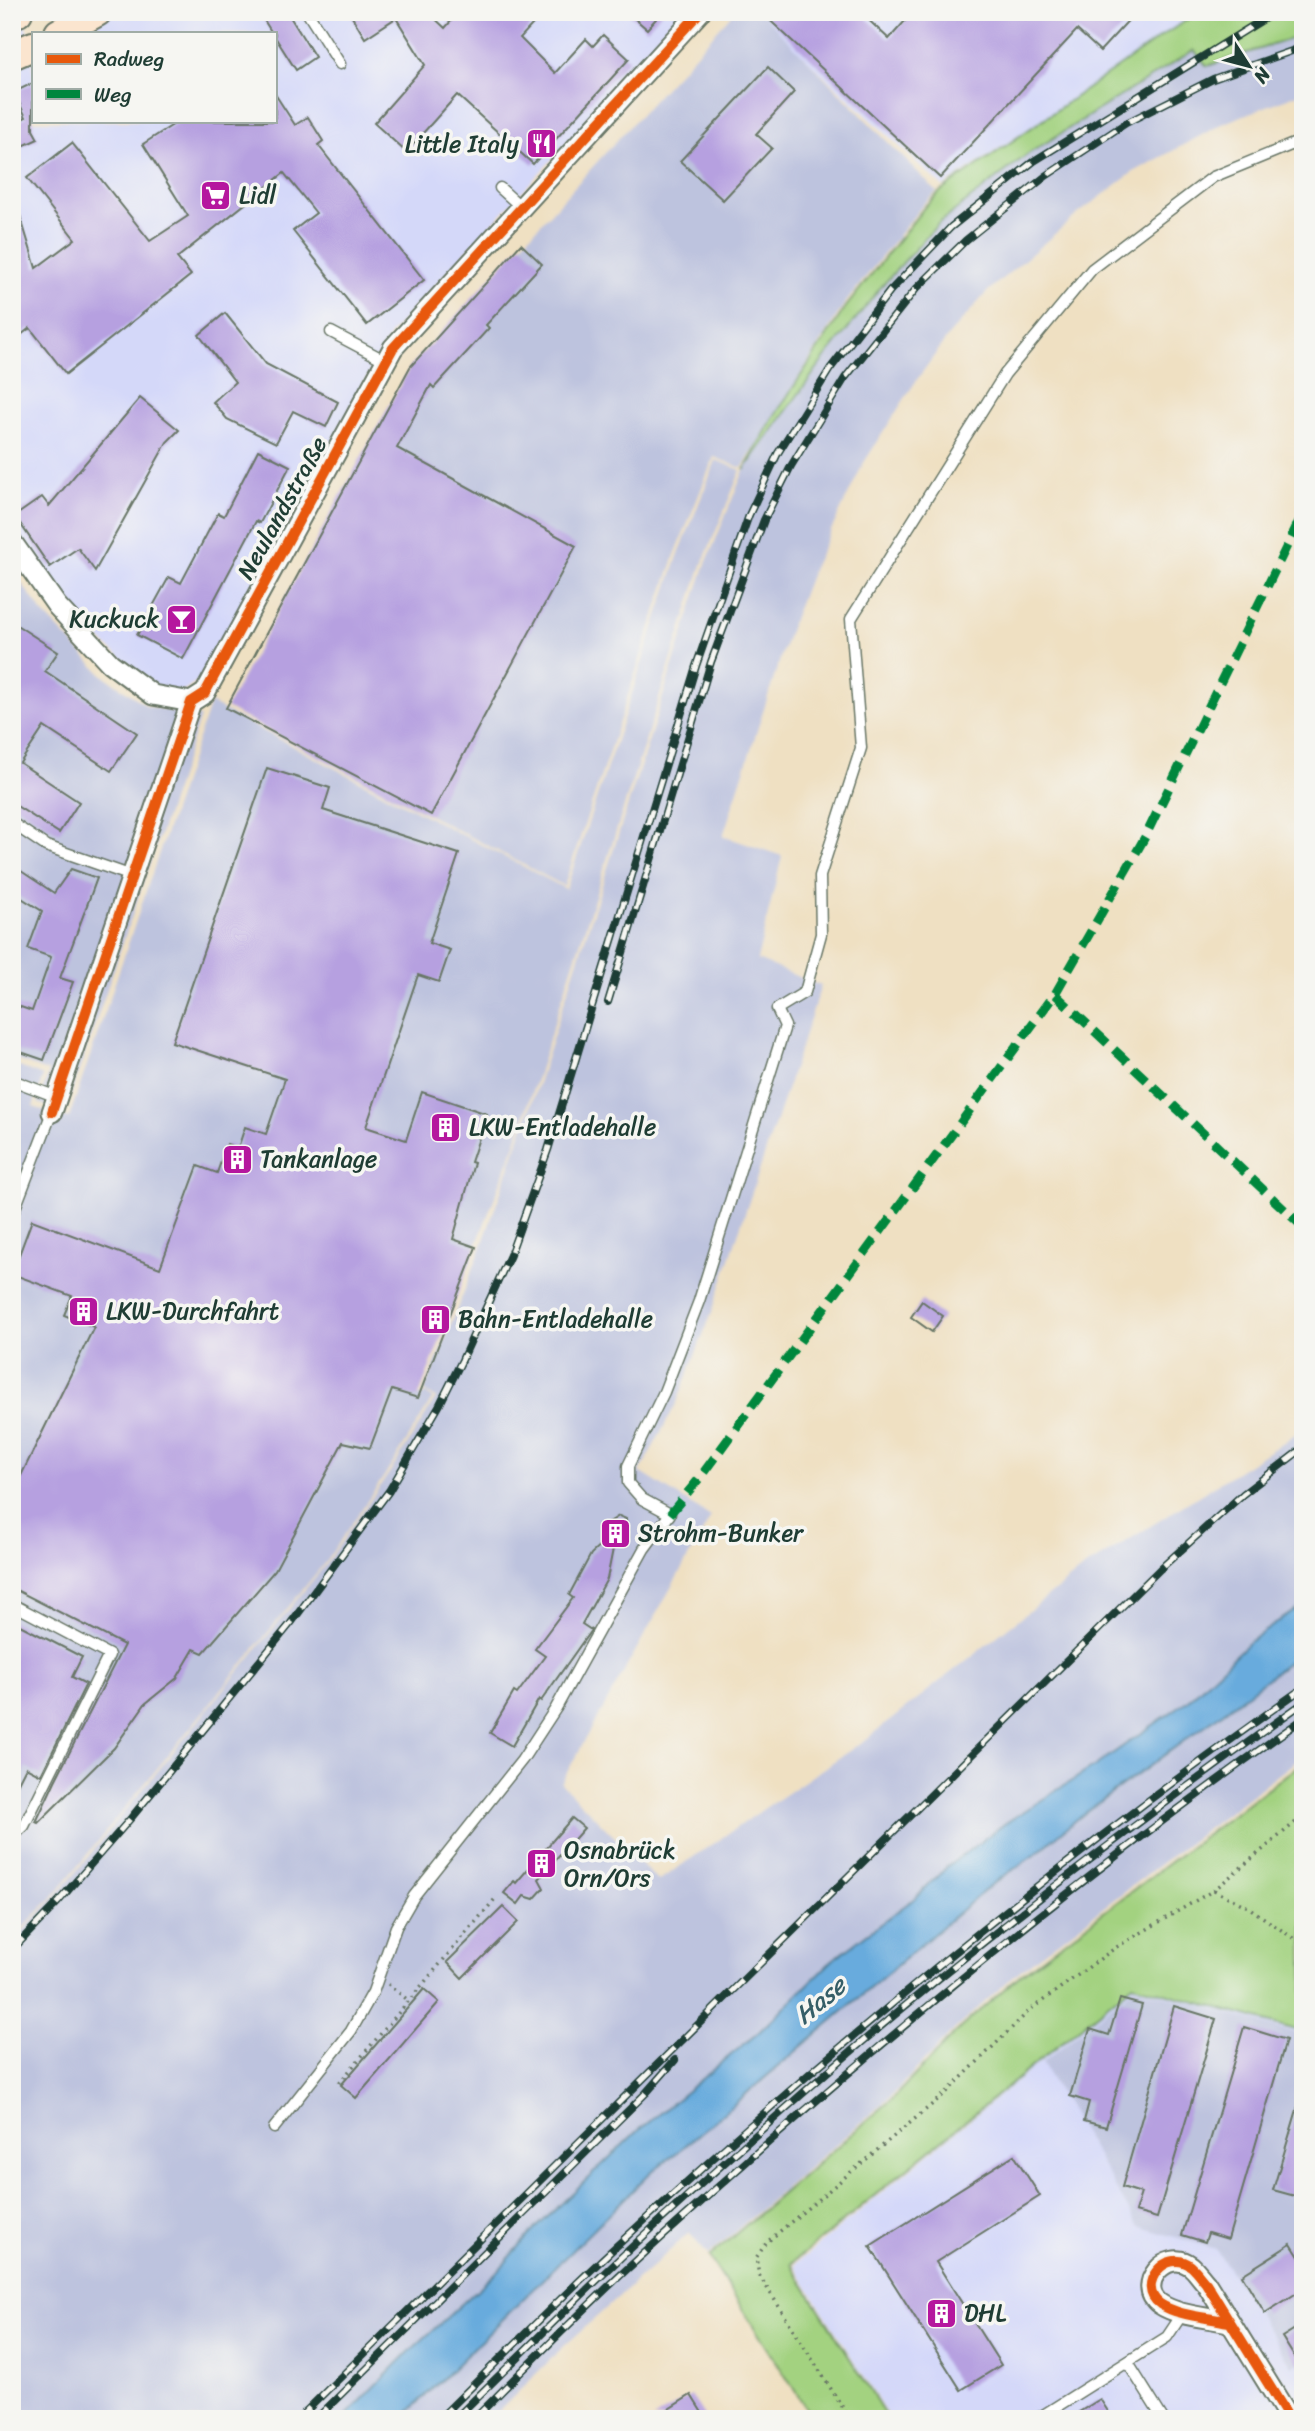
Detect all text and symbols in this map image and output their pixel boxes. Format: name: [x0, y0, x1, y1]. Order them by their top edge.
legend: [32, 32, 276, 122]
north arrow: [1214, 32, 1284, 102]
text: Radweg: [94, 40, 164, 78]
text: N: [1245, 60, 1280, 91]
text: Weg: [94, 76, 132, 114]
place label: Little Italy: [405, 123, 520, 165]
restaurant icon: Little Italy: [525, 127, 559, 161]
place label: Lidl: [239, 174, 277, 216]
supermarket icon: Lidl: [199, 178, 233, 212]
street label: Neulandstraße: [225, 428, 339, 588]
place label: Kuckuck: [69, 598, 159, 640]
bar icon: Kuckuck: [165, 602, 199, 636]
place label: LKW-Entladehalle: [469, 1106, 656, 1148]
building icon: LKW-Entladehalle: [429, 1110, 463, 1144]
place label: Tankanlage: [260, 1138, 377, 1180]
building icon: Tankanlage: [220, 1142, 254, 1176]
place label: LKW-Durchfahrt: [106, 1290, 279, 1332]
building icon: LKW-Durchfahrt: [66, 1294, 100, 1328]
place label: Bahn-Entladehalle: [458, 1298, 653, 1340]
building icon: Bahn-Entladehalle: [418, 1302, 452, 1336]
place label: Strohm-Bunker: [638, 1512, 805, 1554]
building icon: Strohm-Bunker: [598, 1516, 632, 1550]
place label: Osnabrück Orn/Ors: [564, 1829, 676, 1899]
building icon: Osnabrück Orn/Ors: [524, 1847, 558, 1881]
water label: Hase: [783, 1962, 859, 2036]
place label: DHL: [964, 2292, 1006, 2334]
building icon: DHL: [924, 2296, 958, 2330]

